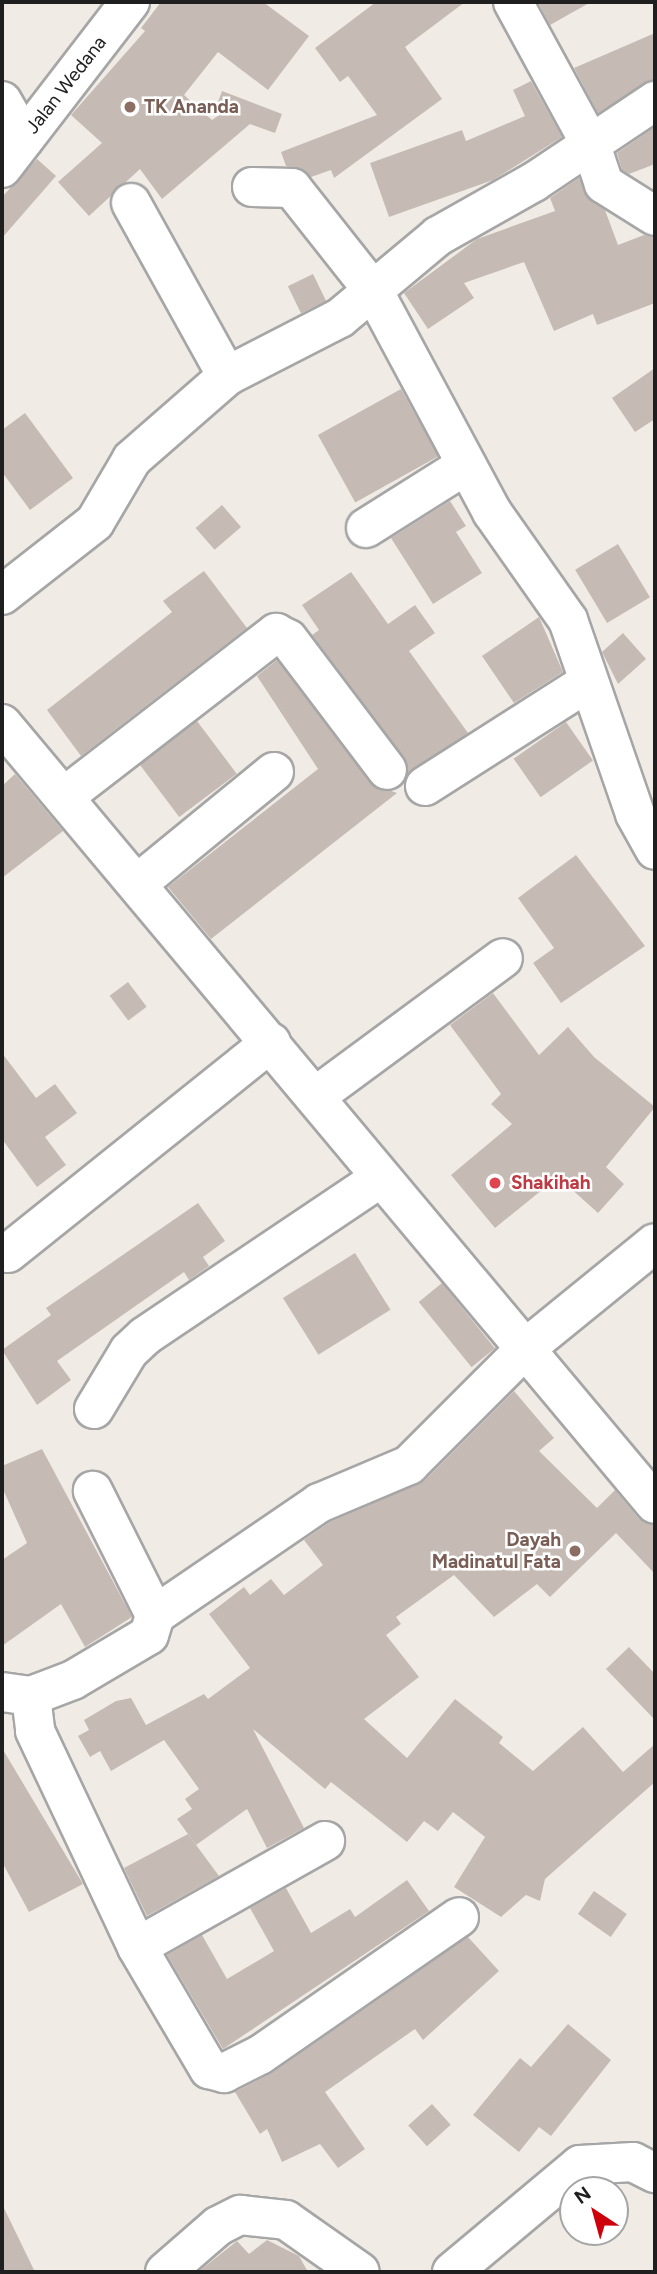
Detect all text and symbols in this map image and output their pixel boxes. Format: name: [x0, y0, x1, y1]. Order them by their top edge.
street label: Jalan Wedana: [21, 32, 111, 138]
place label: TK Ananda: [144, 96, 239, 118]
marker: TK Ananda: [122, 99, 138, 115]
place label: Shakihah: [511, 1172, 590, 1194]
marker: Shakihah: [485, 1173, 505, 1193]
place label: Dayah Madinatul Fata: [432, 1529, 561, 1573]
marker: Dayah Madinatul Fata: [567, 1543, 583, 1559]
north arrow: [559, 2176, 629, 2246]
text: N: [570, 2182, 595, 2209]

